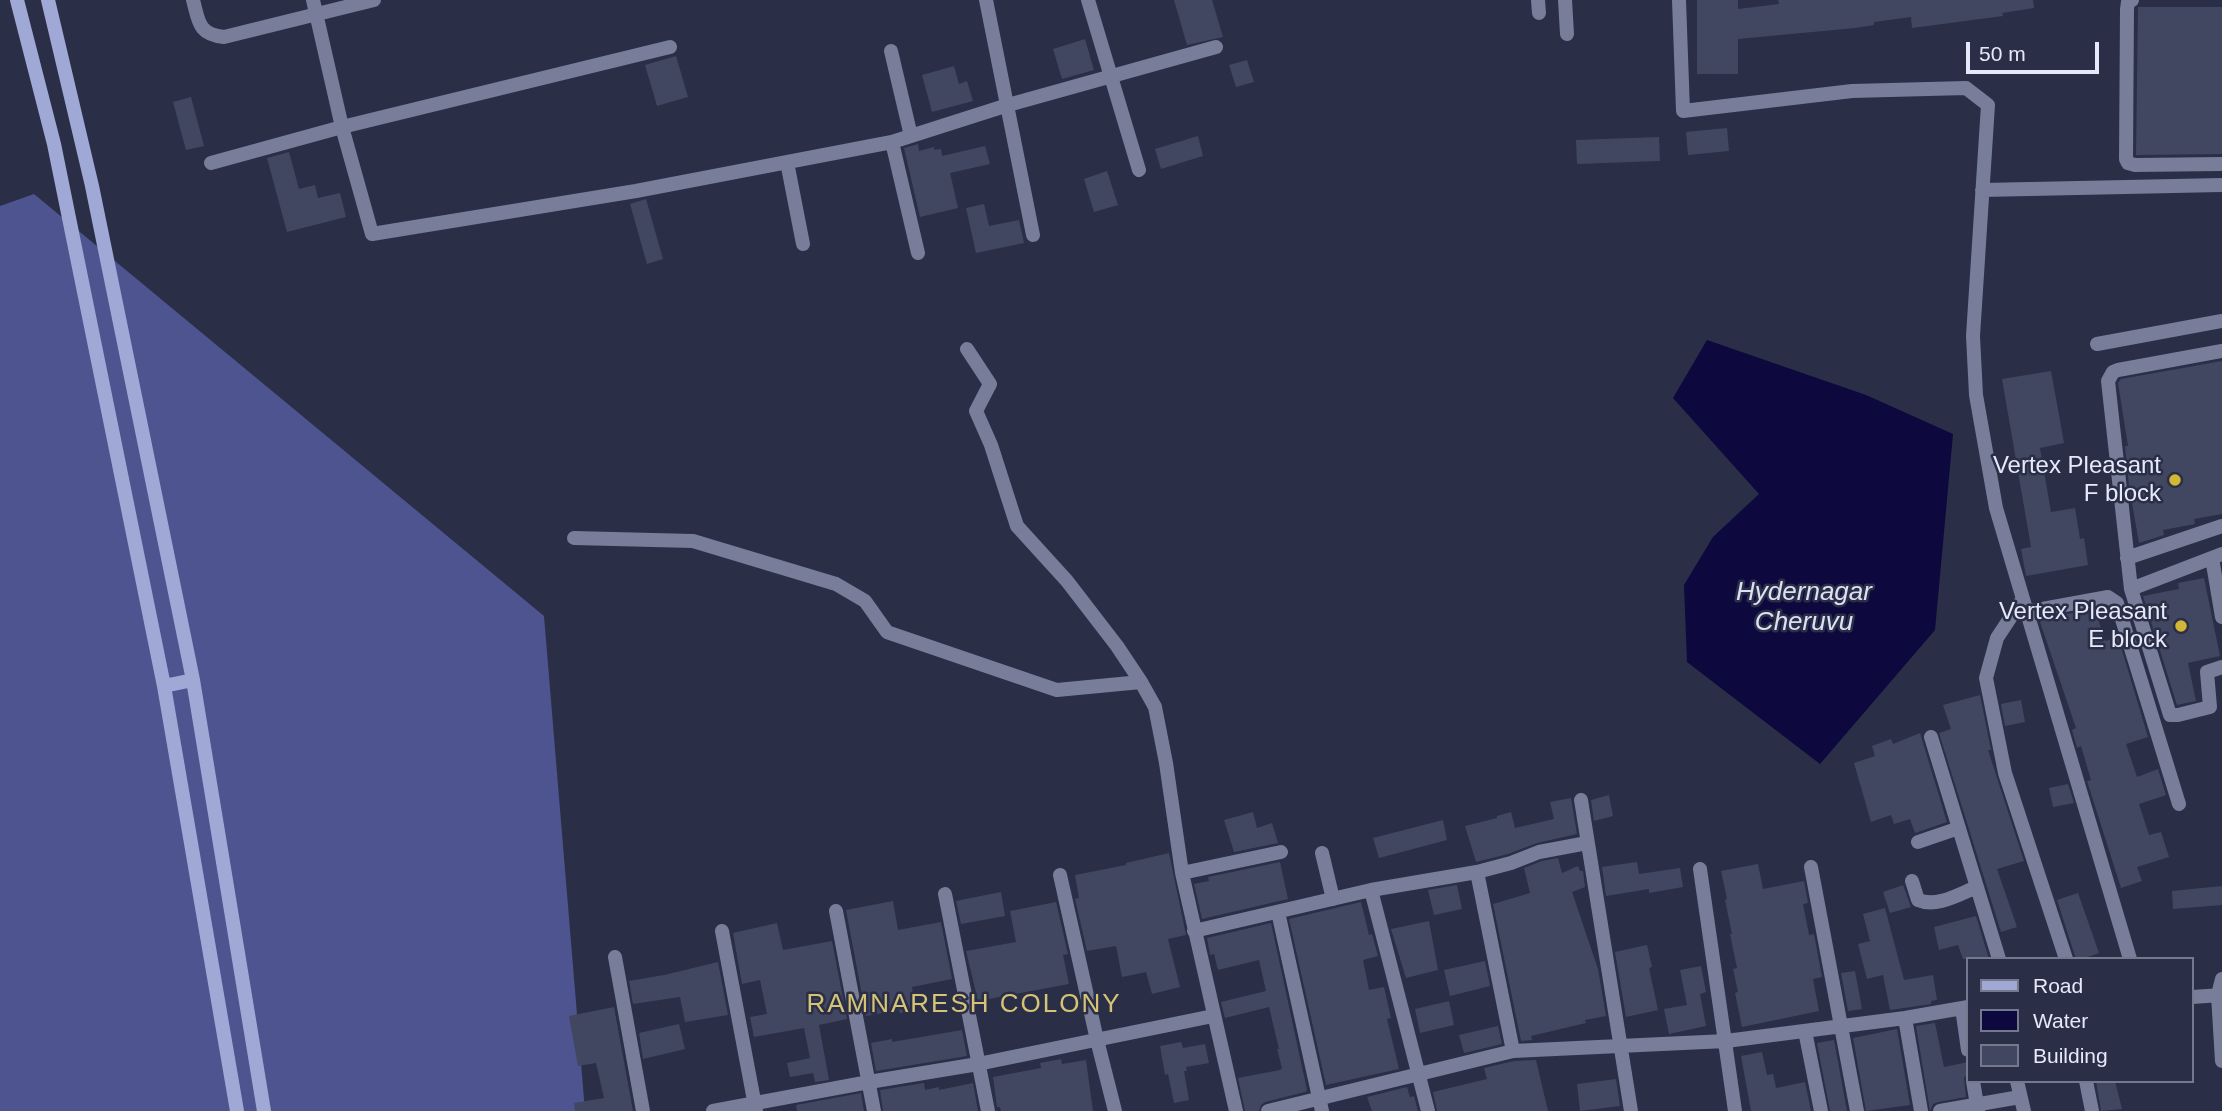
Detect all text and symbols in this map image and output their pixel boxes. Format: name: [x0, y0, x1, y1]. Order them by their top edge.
scale bar: [1970, 28, 2103, 72]
text: 50 m: [1979, 42, 2026, 65]
place label: Vertex Pleasant F block: [1993, 452, 2161, 508]
marker: Vertex Pleasant F block: [2167, 472, 2183, 488]
water label: Hydernagar Cheruvu: [1736, 577, 1872, 638]
place label: Vertex Pleasant E block: [1999, 598, 2167, 654]
marker: Vertex Pleasant E block: [2173, 618, 2189, 634]
legend: [1966, 957, 2194, 1083]
text: Road: [2033, 974, 2083, 997]
district label: RAMNARESH COLONY: [808, 989, 1120, 1021]
text: Water: [2033, 1009, 2088, 1032]
text: Building: [2033, 1044, 2108, 1067]

